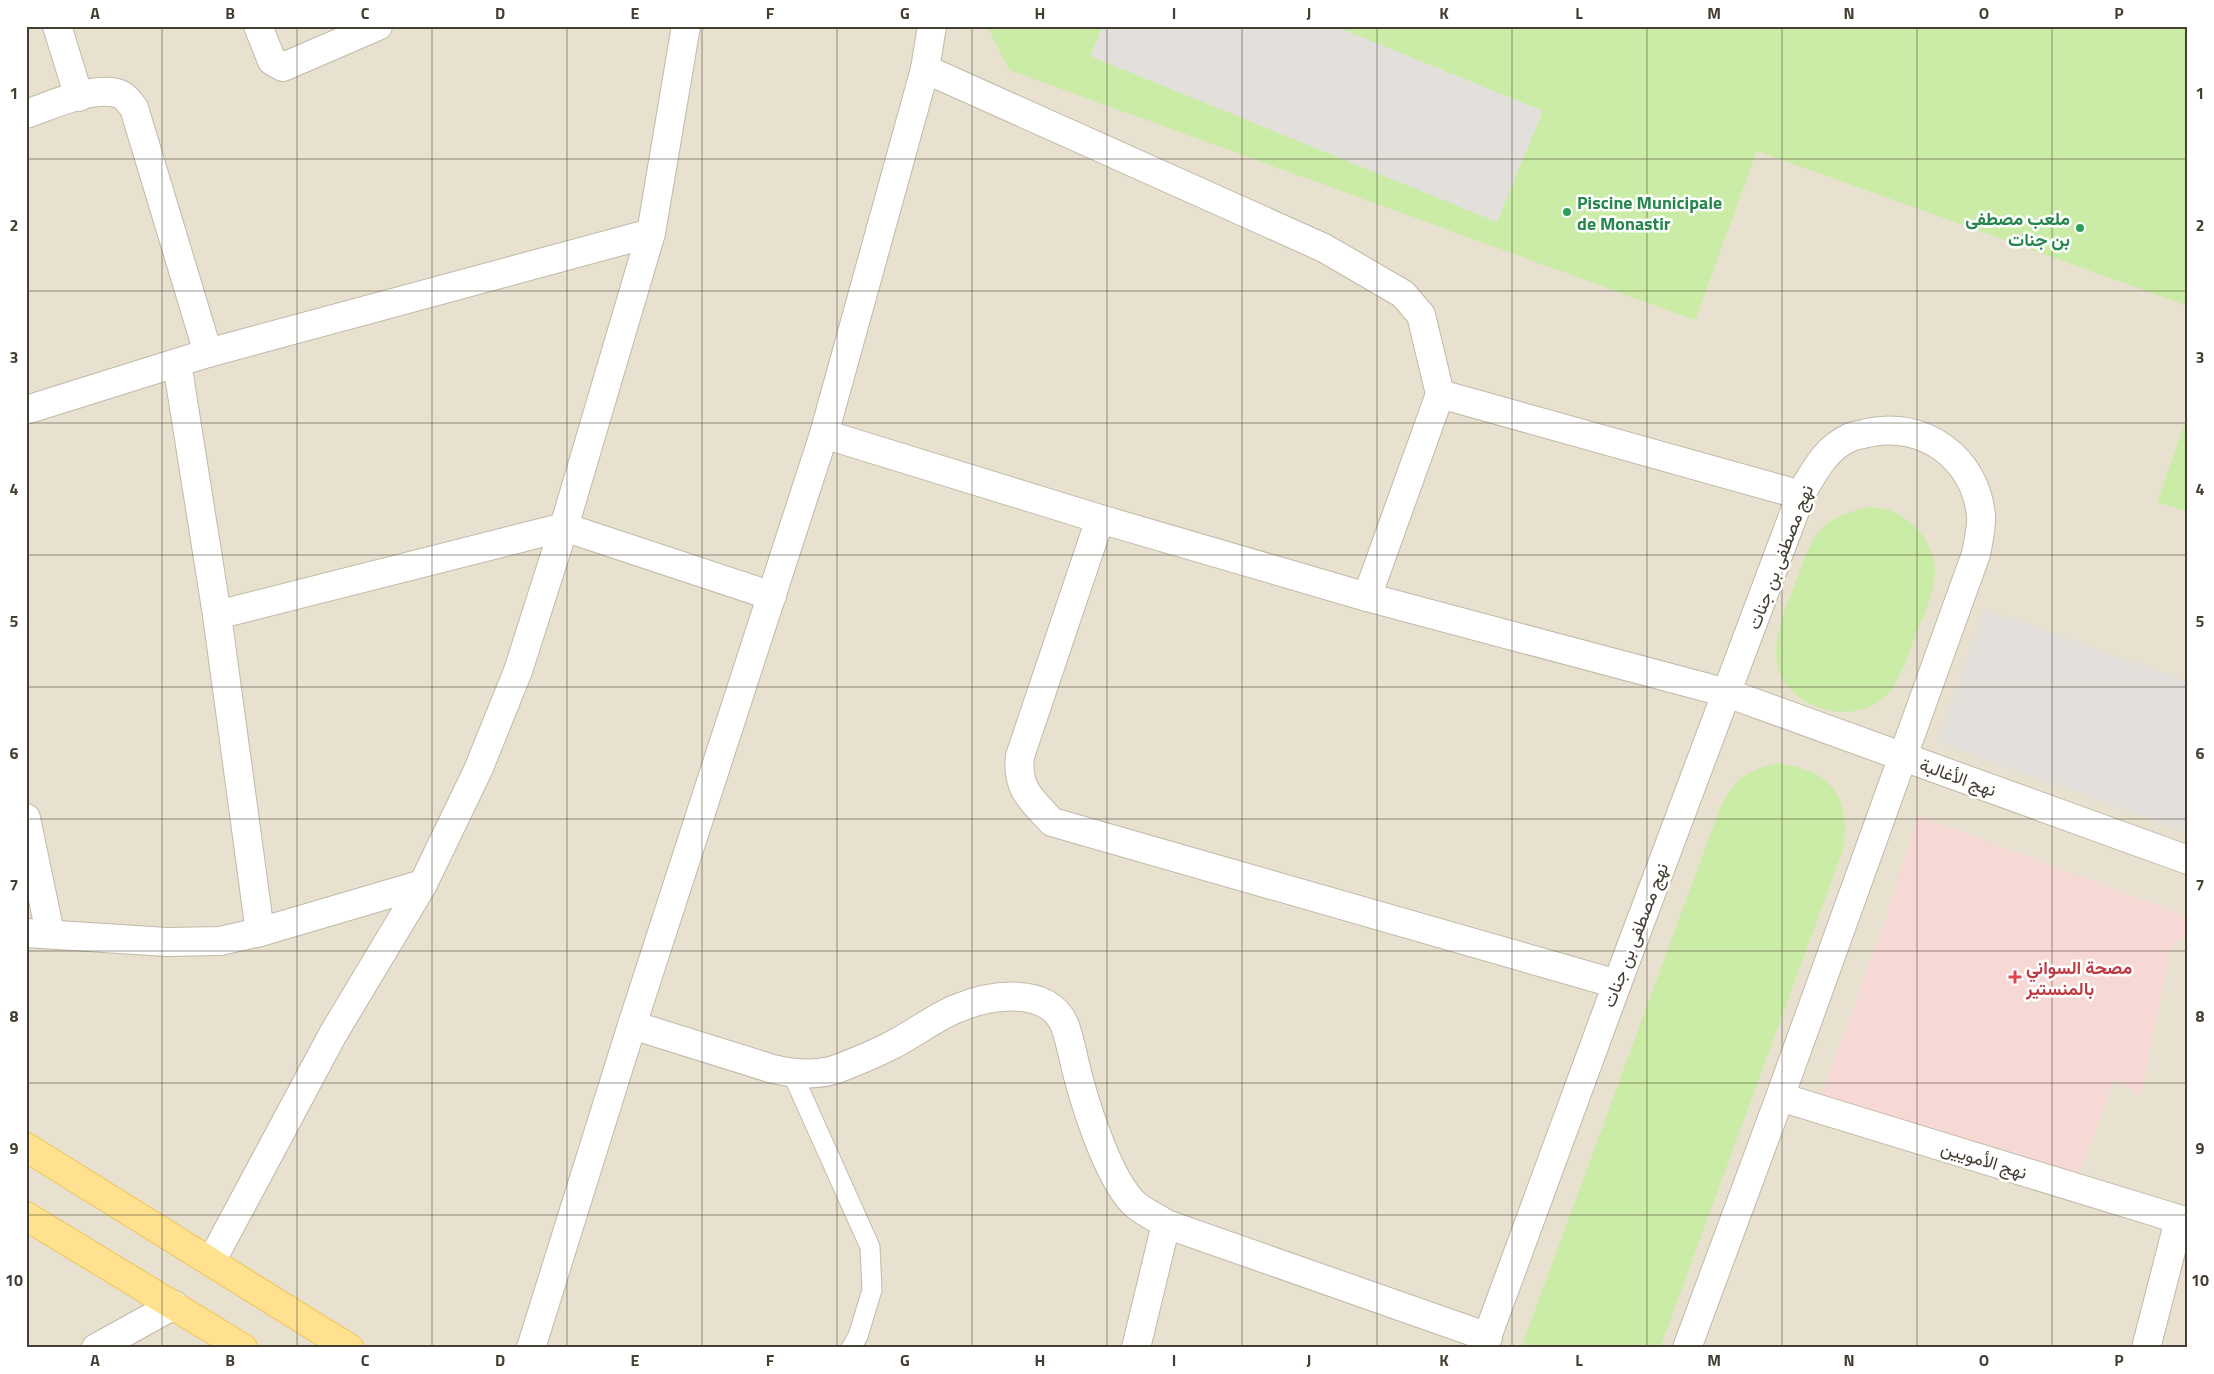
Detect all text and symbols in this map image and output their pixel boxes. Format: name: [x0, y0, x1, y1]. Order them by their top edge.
text: A: [90, 1, 100, 25]
text: B: [225, 1, 235, 25]
text: C: [361, 1, 370, 25]
text: D: [495, 1, 505, 25]
text: E: [631, 1, 640, 25]
text: F: [766, 1, 775, 25]
text: G: [900, 1, 910, 25]
text: H: [1035, 1, 1045, 25]
text: I: [1172, 1, 1176, 25]
text: J: [1307, 1, 1311, 25]
text: K: [1439, 1, 1449, 25]
text: L: [1575, 1, 1583, 25]
text: M: [1707, 1, 1721, 25]
text: N: [1843, 1, 1855, 25]
text: O: [1979, 1, 1989, 25]
text: P: [2114, 1, 2124, 25]
text: 1: [10, 81, 18, 105]
text: 1: [2196, 81, 2204, 105]
place label: Piscine Municipale de Monastir: [1577, 189, 1722, 237]
place label: ملعب مصطفى بن جنات: [1965, 205, 2070, 253]
marker: Piscine Municipale de Monastir: [1561, 206, 1573, 218]
text: 2: [10, 213, 18, 237]
text: 2: [2196, 213, 2204, 237]
marker: ملعب مصطفى بن جنات: [2074, 222, 2086, 234]
text: 3: [10, 345, 18, 369]
text: 3: [2196, 345, 2204, 369]
text: 4: [10, 477, 19, 501]
text: 4: [2196, 477, 2205, 501]
street label: نهج مصطفى بن جنات: [1740, 481, 1820, 633]
text: 5: [10, 609, 19, 633]
text: 5: [2196, 609, 2205, 633]
text: 6: [10, 741, 19, 765]
text: 6: [2196, 741, 2205, 765]
street label: نهج الأغالبة: [1916, 751, 2000, 803]
street label: نهج مصطفى بن جنات: [1595, 859, 1675, 1011]
text: 7: [10, 873, 18, 897]
text: 7: [2196, 873, 2204, 897]
place label: مصحة السواني بالمنستير: [2025, 954, 2133, 1002]
marker: مصحة السواني بالمنستير: [2008, 970, 2022, 984]
text: 8: [10, 1004, 19, 1028]
text: 8: [2196, 1004, 2205, 1028]
street label: نهج الأمويين: [1938, 1134, 2030, 1186]
text: 9: [10, 1136, 19, 1160]
text: 9: [2196, 1136, 2205, 1160]
text: 10: [5, 1268, 23, 1292]
text: 10: [2191, 1268, 2209, 1292]
text: A: [90, 1348, 100, 1372]
text: B: [225, 1348, 235, 1372]
text: C: [361, 1348, 370, 1372]
text: D: [495, 1348, 505, 1372]
text: E: [631, 1348, 640, 1372]
text: F: [766, 1348, 775, 1372]
text: G: [900, 1348, 910, 1372]
text: H: [1035, 1348, 1045, 1372]
text: I: [1172, 1348, 1176, 1372]
text: J: [1307, 1348, 1311, 1372]
text: K: [1439, 1348, 1449, 1372]
text: L: [1575, 1348, 1583, 1372]
text: M: [1707, 1348, 1721, 1372]
text: N: [1843, 1348, 1855, 1372]
text: O: [1979, 1348, 1989, 1372]
text: P: [2114, 1348, 2124, 1372]

